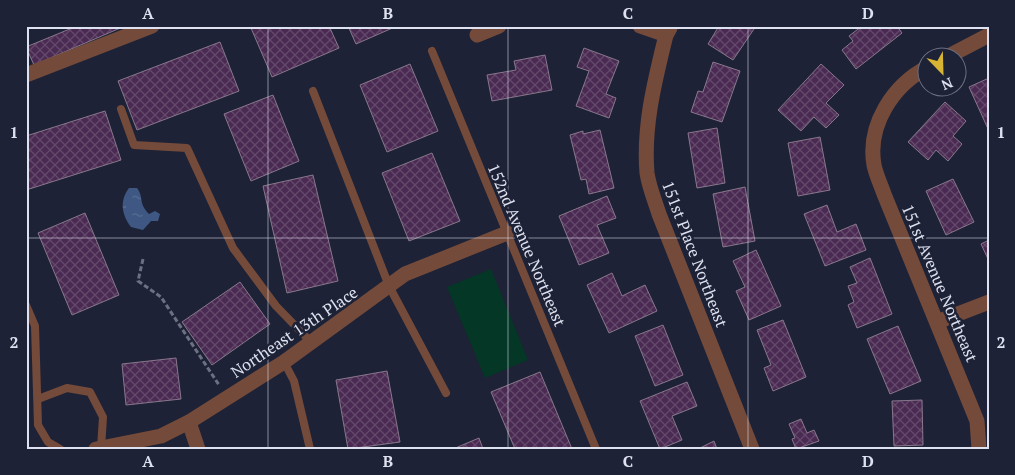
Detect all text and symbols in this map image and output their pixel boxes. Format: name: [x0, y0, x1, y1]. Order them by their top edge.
text: A: [142, 2, 154, 24]
text: B: [383, 2, 393, 24]
text: C: [623, 2, 633, 24]
text: D: [862, 2, 874, 24]
north arrow: [918, 48, 968, 98]
text: N: [938, 74, 956, 95]
text: 1: [9, 121, 19, 143]
text: 1: [996, 121, 1006, 143]
street label: 152nd Avenue Northeast: [483, 160, 571, 330]
street label: 151st Place Northeast: [657, 178, 733, 330]
street label: 151st Avenue Northeast: [897, 201, 983, 365]
street label: Northeast 13th Place: [226, 281, 362, 383]
text: 2: [9, 331, 19, 353]
text: 2: [996, 331, 1006, 353]
text: A: [142, 450, 154, 472]
text: B: [383, 450, 393, 472]
text: C: [623, 450, 633, 472]
text: D: [862, 450, 874, 472]

